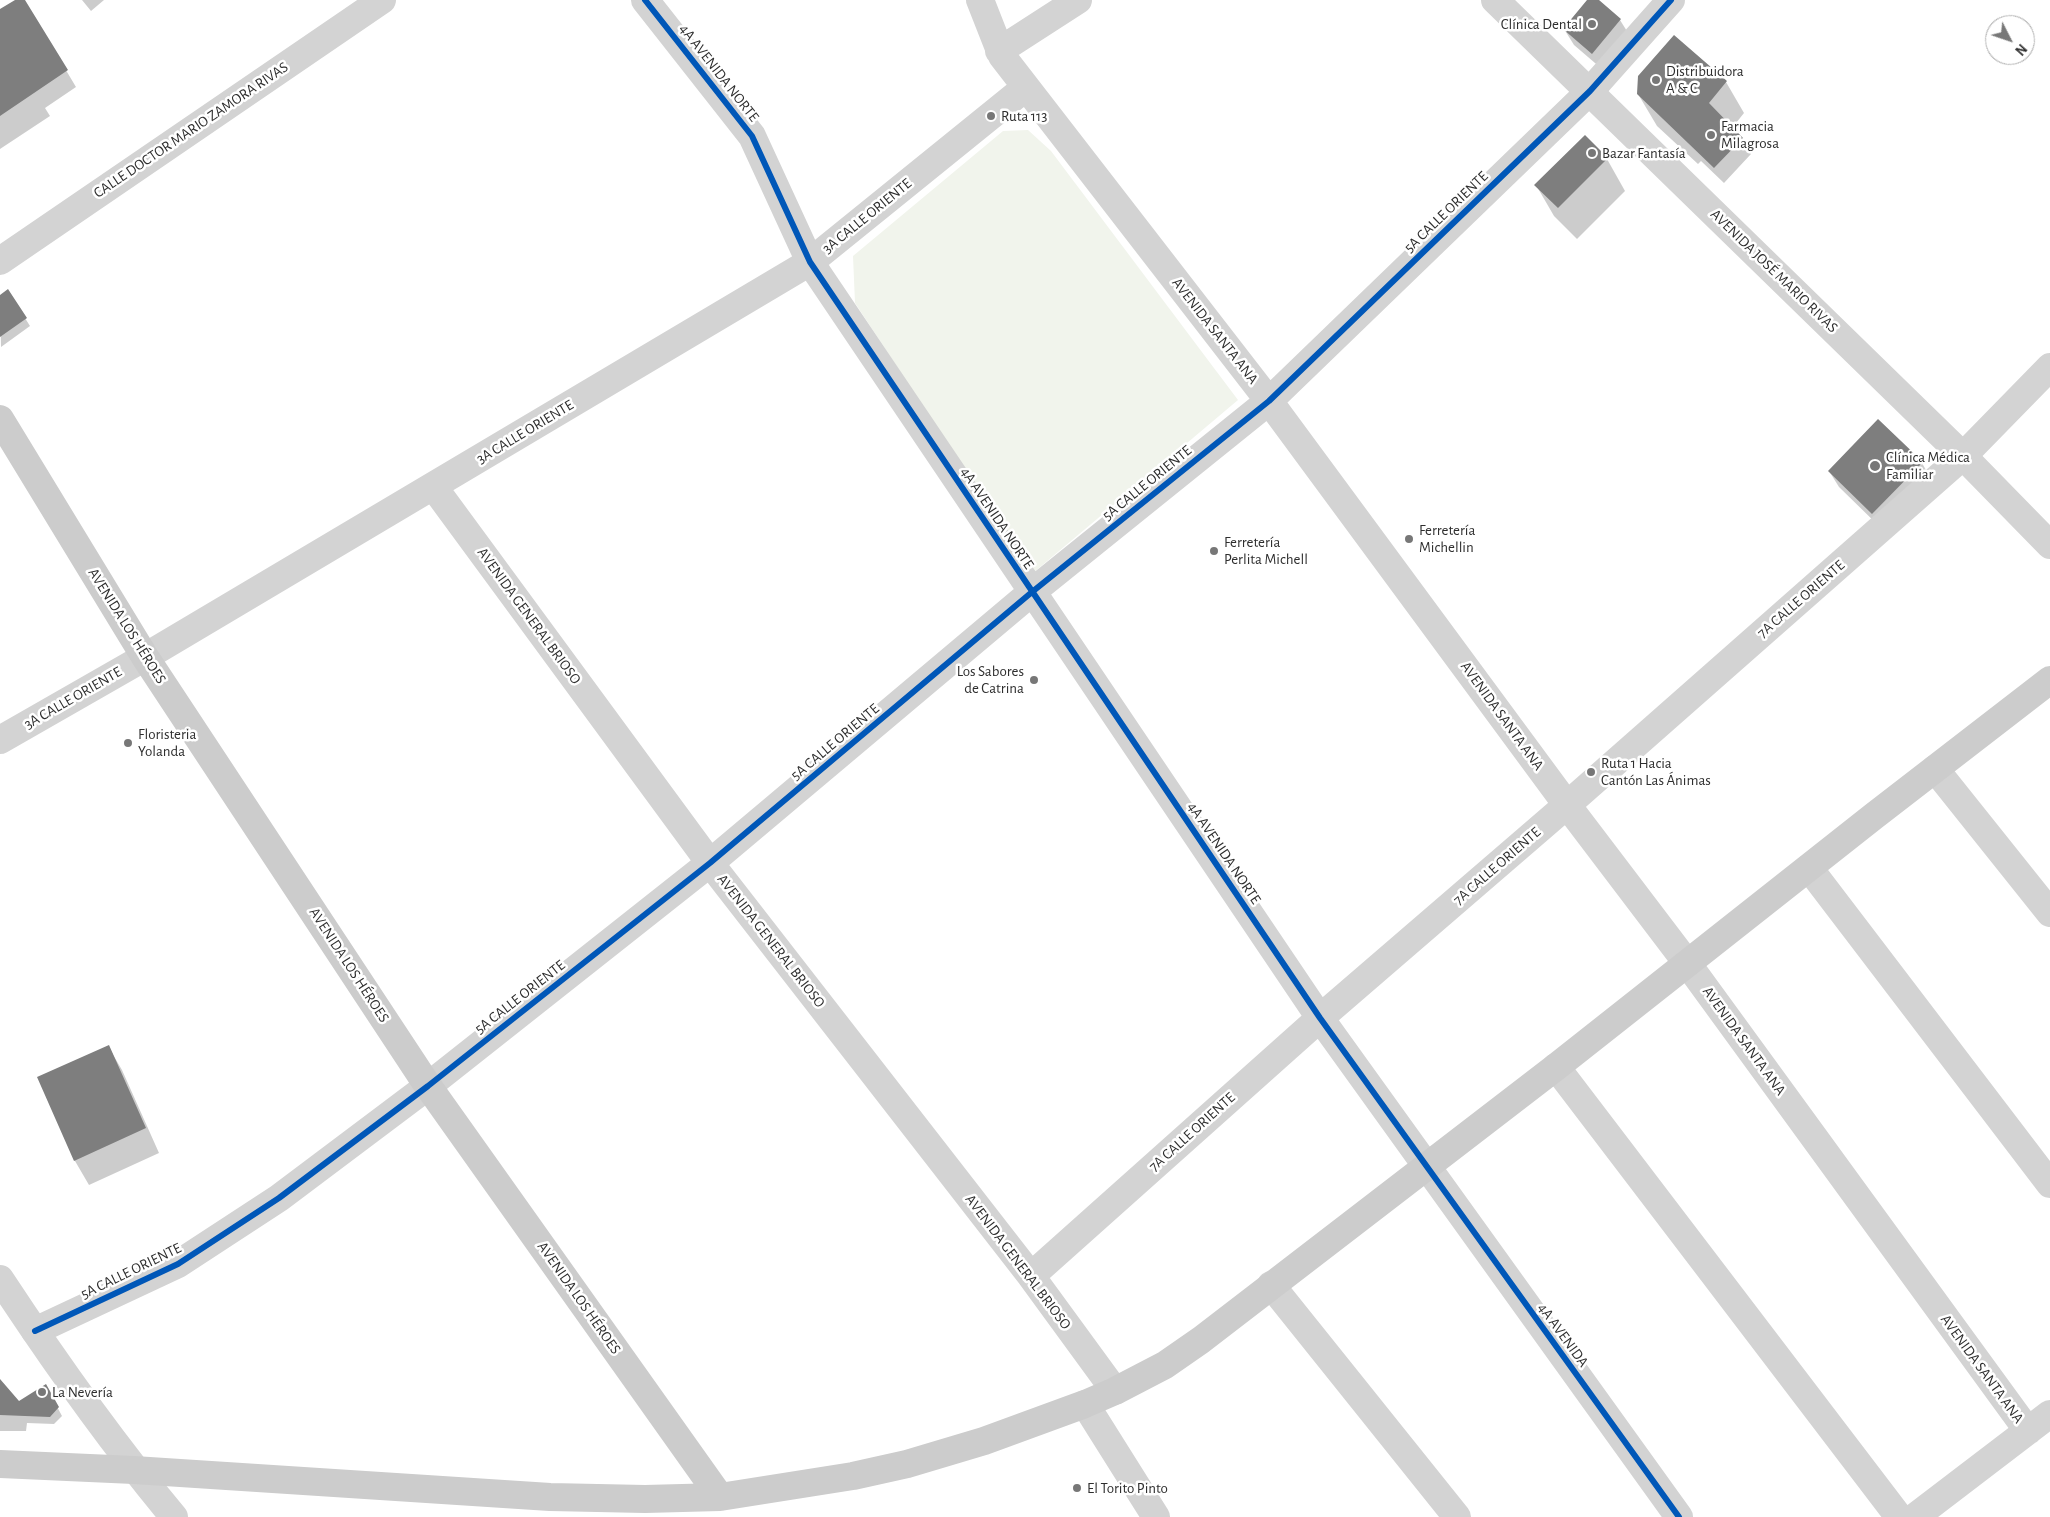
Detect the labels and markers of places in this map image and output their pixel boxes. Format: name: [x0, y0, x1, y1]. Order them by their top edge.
place label: Clínica Dental: [1501, 15, 1582, 33]
marker: Clínica Dental: [1586, 18, 1598, 30]
place label: Distribuidora A & C: [1666, 62, 1744, 97]
marker: Distribuidora A & C: [1650, 74, 1662, 86]
place label: Ruta 113: [1001, 107, 1047, 125]
marker: Ruta 113: [985, 110, 997, 122]
place label: Farmacia Milagrosa: [1721, 117, 1779, 152]
marker: Farmacia Milagrosa: [1705, 129, 1717, 141]
place label: Bazar Fantasía: [1602, 144, 1686, 162]
marker: Bazar Fantasía: [1586, 147, 1598, 159]
place label: Clínica Médica Familiar: [1886, 448, 1970, 483]
marker: Clínica Médica Familiar: [1868, 459, 1882, 473]
place label: Ferretería Michellin: [1419, 521, 1475, 556]
place label: Ferretería Perlita Michell: [1224, 533, 1308, 568]
marker: Ferretería Michellin: [1403, 533, 1415, 545]
marker: Ferretería Perlita Michell: [1208, 545, 1220, 557]
place label: Los Sabores de Catrina: [957, 662, 1024, 697]
marker: Los Sabores de Catrina: [1028, 674, 1040, 686]
place label: Floristeria Yolanda: [138, 725, 196, 760]
marker: Floristeria Yolanda: [122, 737, 134, 749]
place label: Ruta 1 Hacia Cantón Las Ánimas: [1601, 754, 1711, 789]
marker: Ruta 1 Hacia Cantón Las Ánimas: [1585, 766, 1597, 778]
place label: La Nevería: [52, 1383, 113, 1401]
marker: La Nevería: [36, 1386, 48, 1398]
place label: El Torito Pinto: [1087, 1479, 1168, 1497]
marker: El Torito Pinto: [1071, 1482, 1083, 1494]

